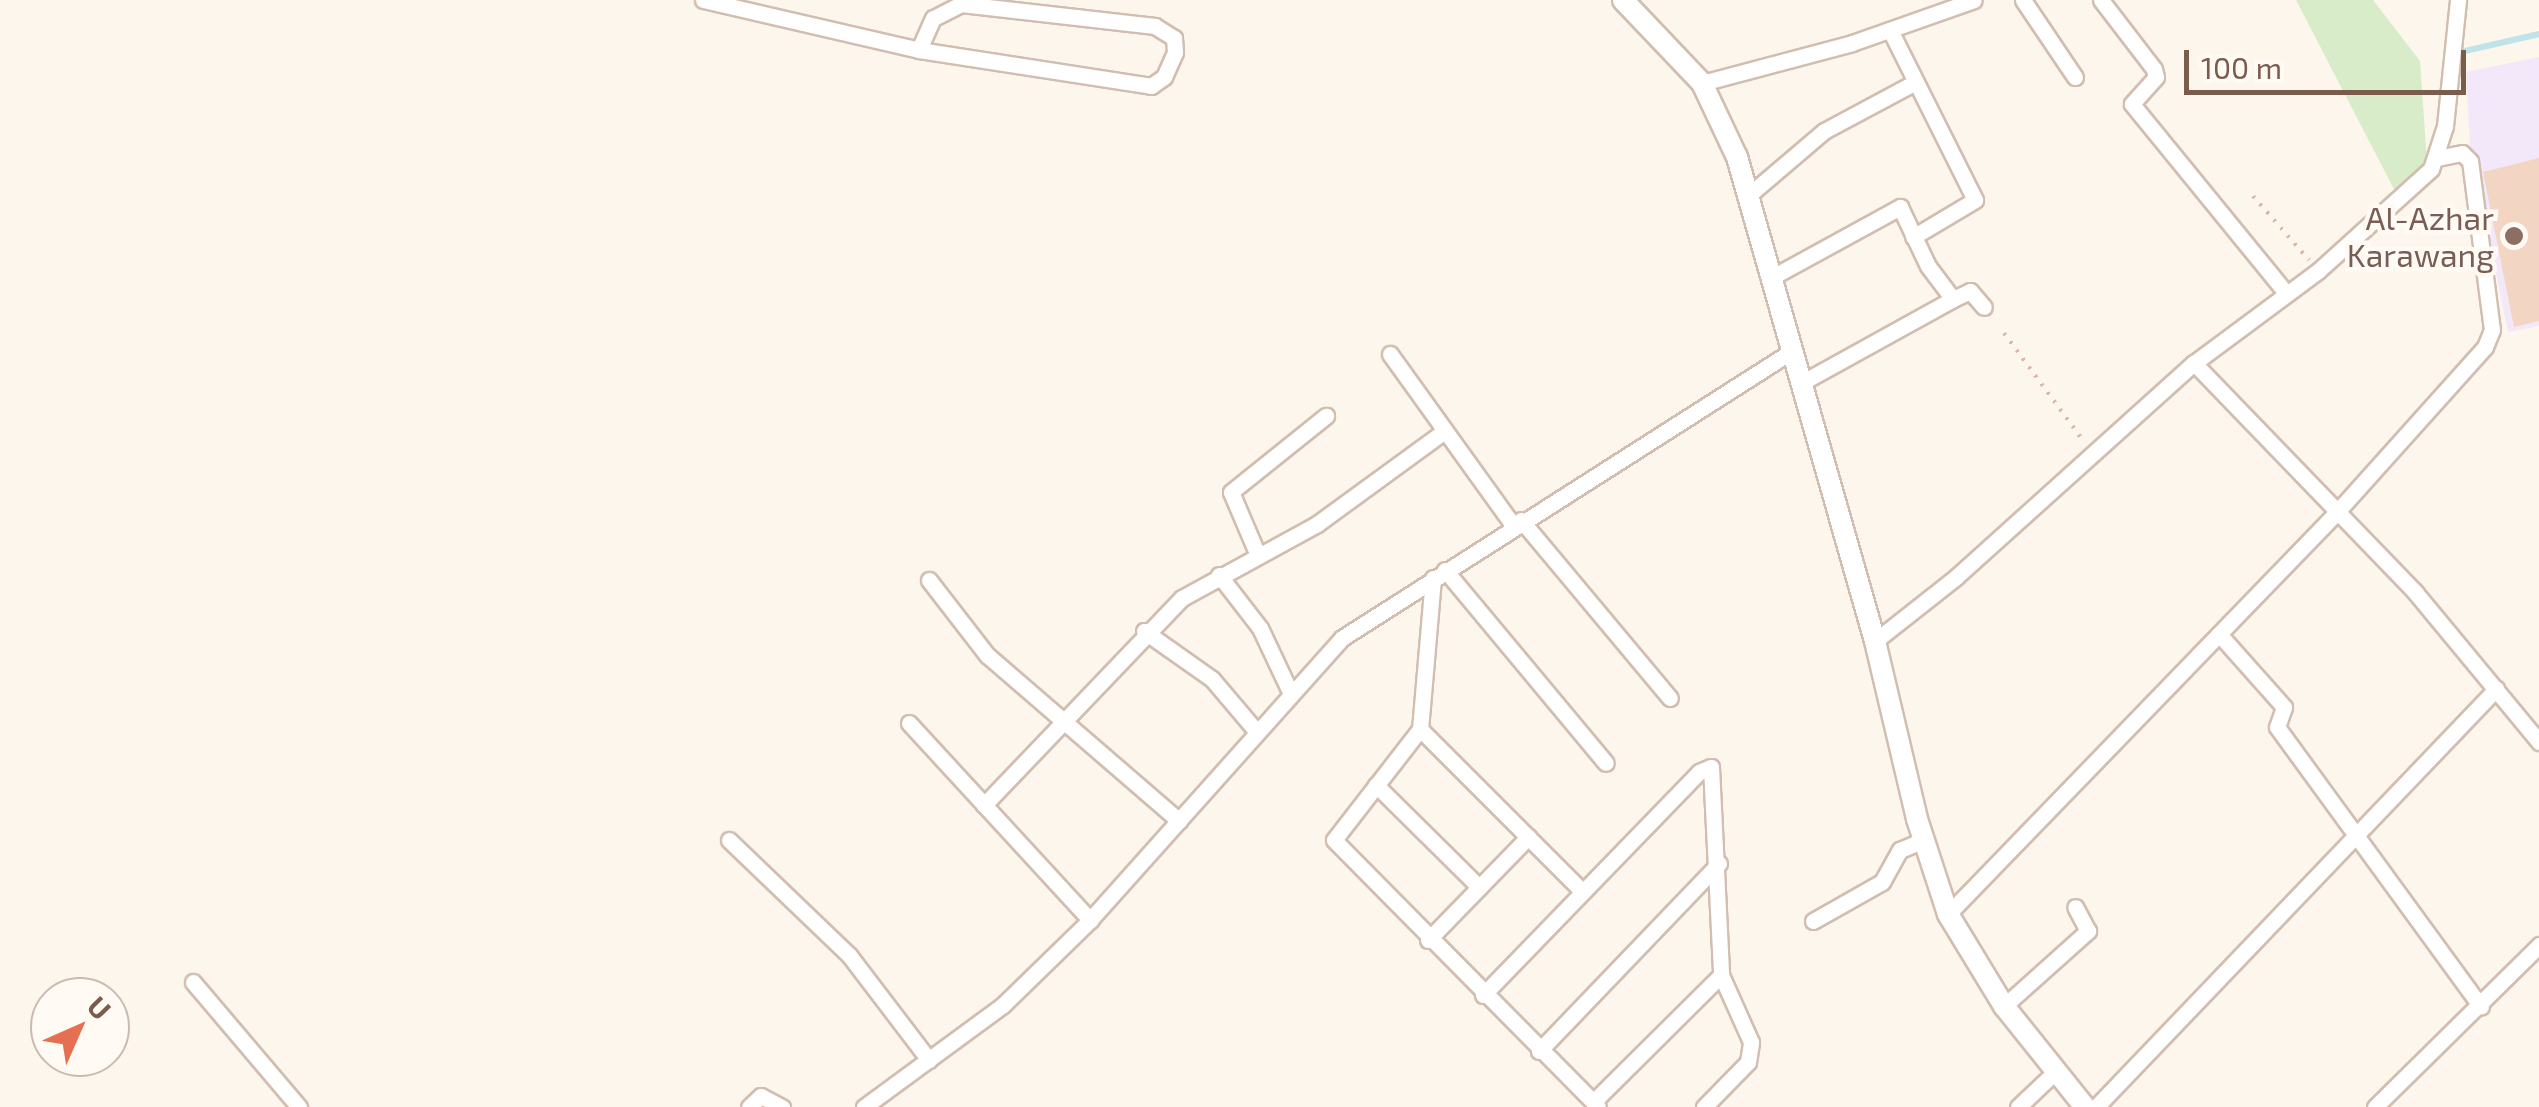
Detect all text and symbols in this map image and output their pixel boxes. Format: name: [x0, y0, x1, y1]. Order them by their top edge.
scale bar: [2189, 30, 2472, 92]
text: 100 m: [2201, 49, 2282, 85]
place label: Al-Azhar Karawang: [2347, 199, 2494, 274]
marker: Al-Azhar Karawang: [2503, 225, 2525, 247]
north arrow: [30, 977, 130, 1077]
text: U: [81, 988, 119, 1026]

